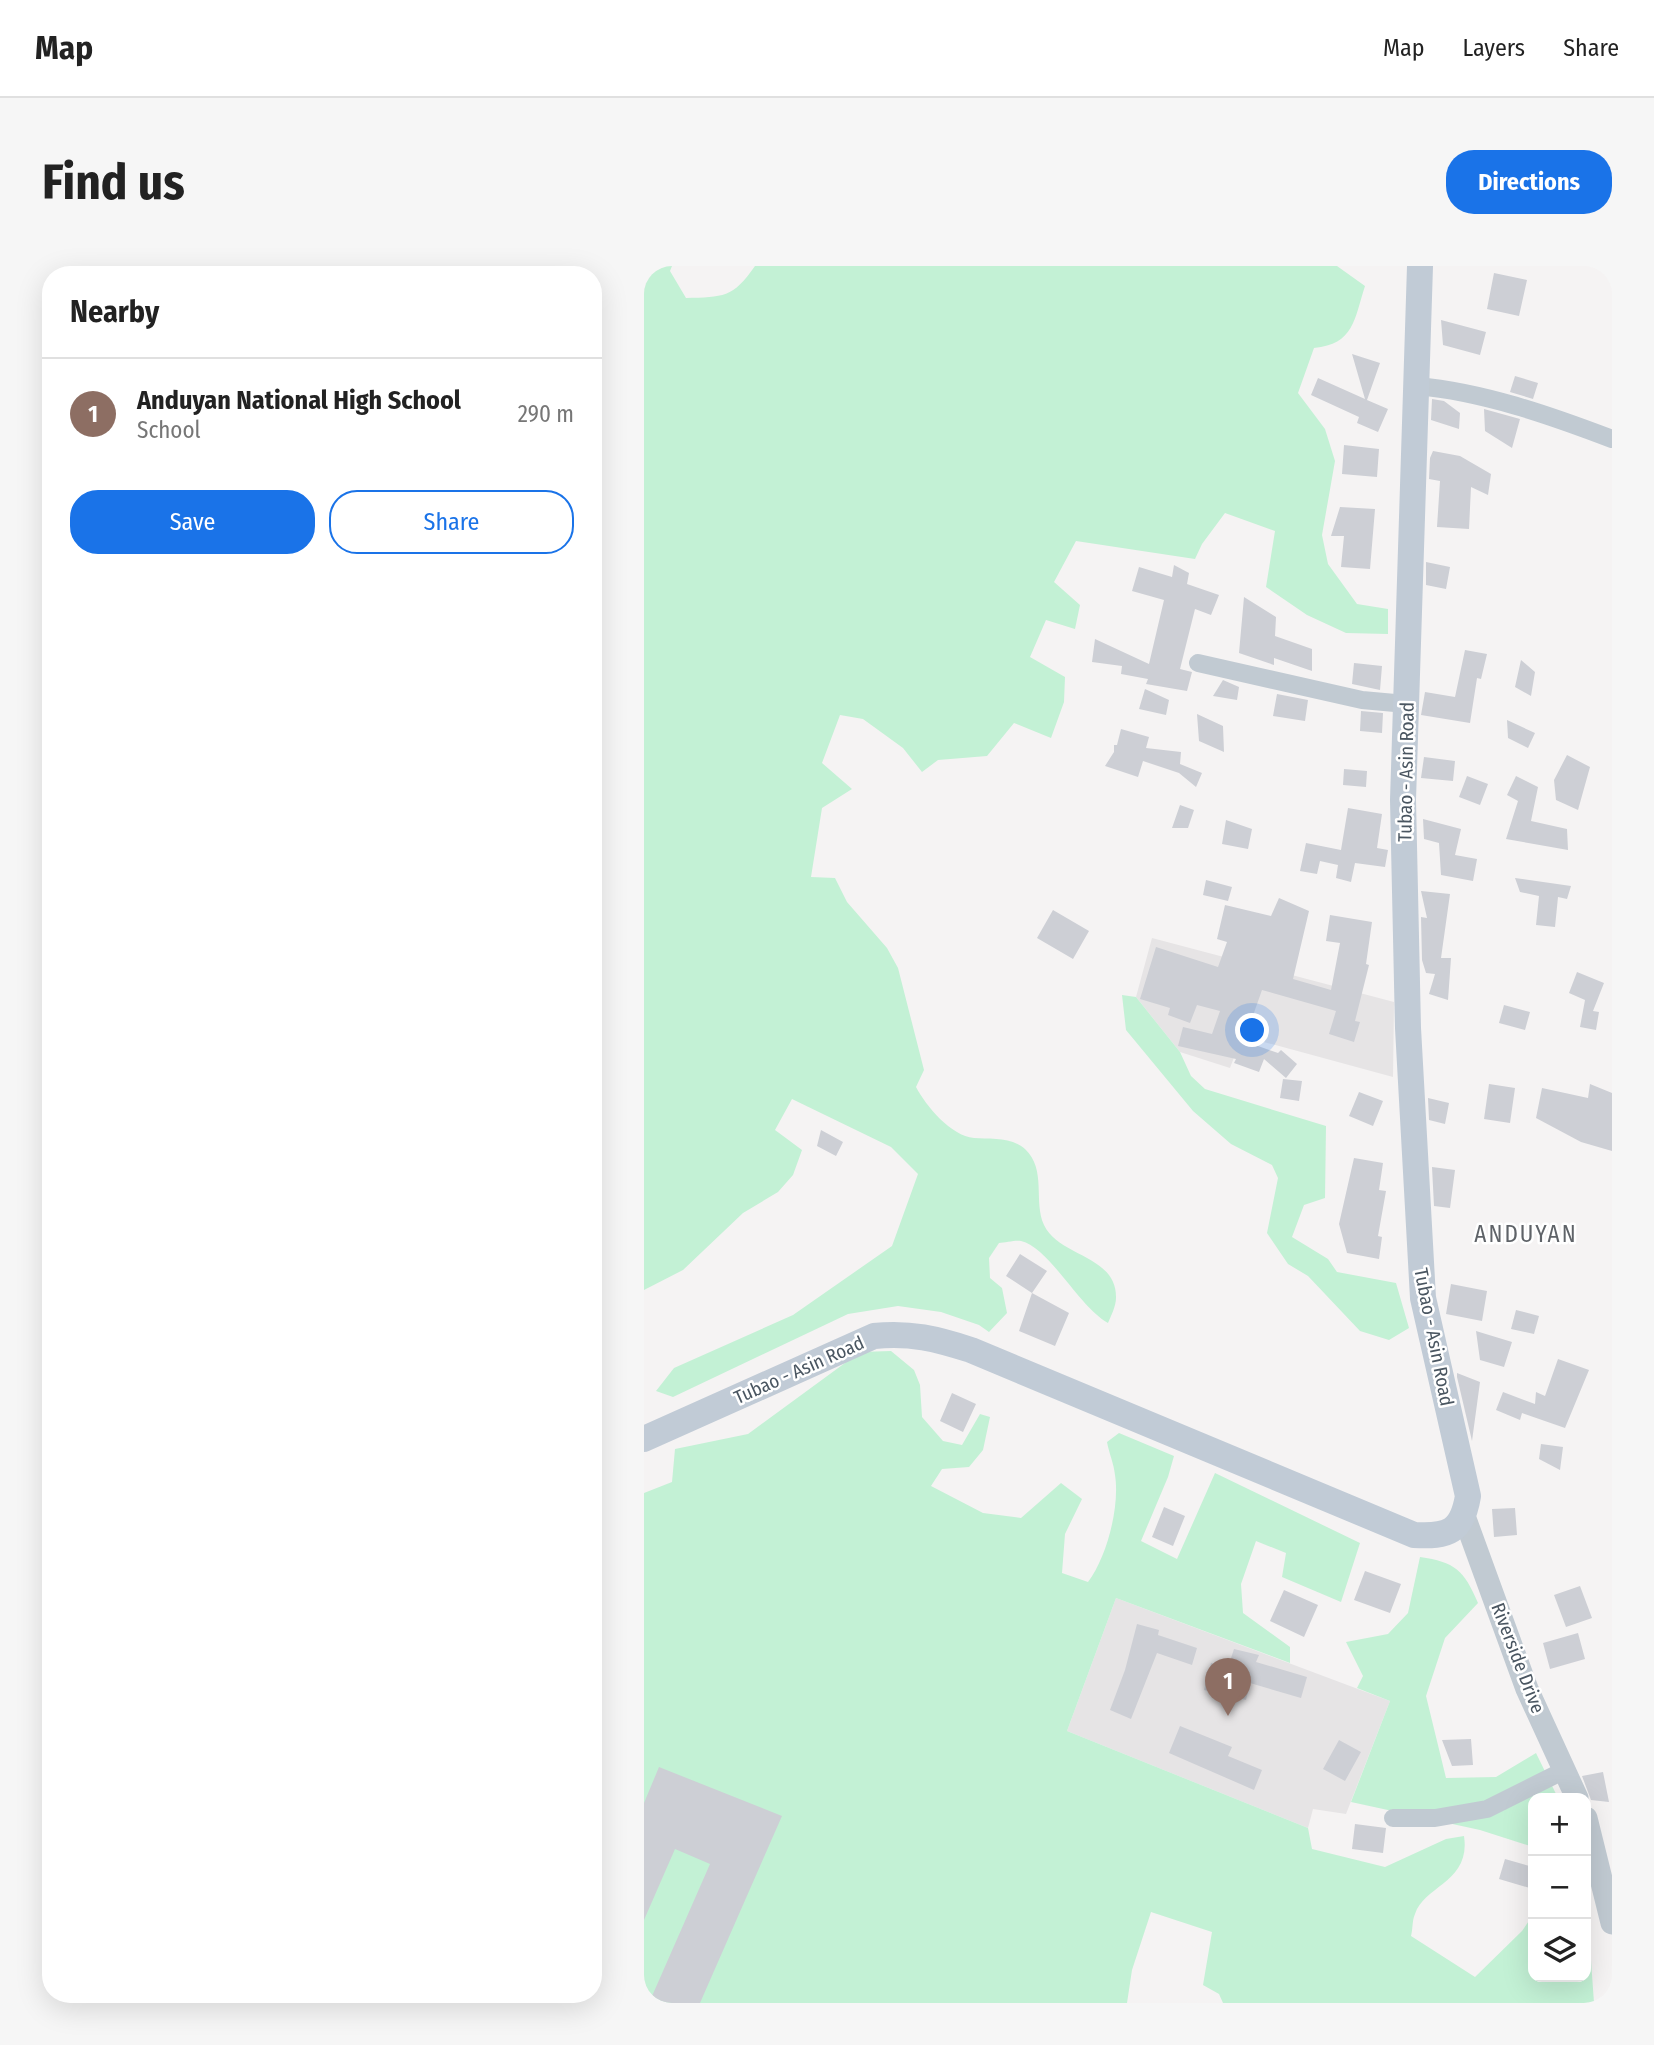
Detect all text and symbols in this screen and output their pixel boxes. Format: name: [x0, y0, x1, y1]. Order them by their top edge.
text: Map: [35, 28, 93, 68]
text: Map: [1383, 34, 1425, 62]
text: Layers: [1463, 34, 1525, 62]
text: Share: [1563, 34, 1619, 62]
button: Directions: [1446, 150, 1612, 214]
text: Find us: [42, 153, 185, 212]
text: Nearby: [70, 294, 159, 330]
text: Anduyan National High School: [137, 385, 461, 416]
text: 1: [88, 400, 98, 428]
text: 290 m: [518, 400, 574, 428]
text: School: [137, 416, 201, 444]
button: Save: [70, 490, 315, 554]
button: Share: [329, 490, 574, 554]
street label: Tubao - Asin Road: [1393, 702, 1419, 842]
your location: [1235, 1013, 1269, 1047]
district label: ANDUYAN: [1474, 1220, 1578, 1248]
street label: Tubao - Asin Road: [1409, 1266, 1459, 1408]
street label: Tubao - Asin Road: [730, 1331, 868, 1409]
street label: Riverside Drive: [1486, 1600, 1550, 1716]
pin: 1: [1205, 1658, 1251, 1716]
map controls: [1528, 1793, 1591, 1982]
button: +: [1528, 1793, 1591, 1856]
button: −: [1528, 1856, 1591, 1919]
button: layers: [1528, 1919, 1591, 1982]

